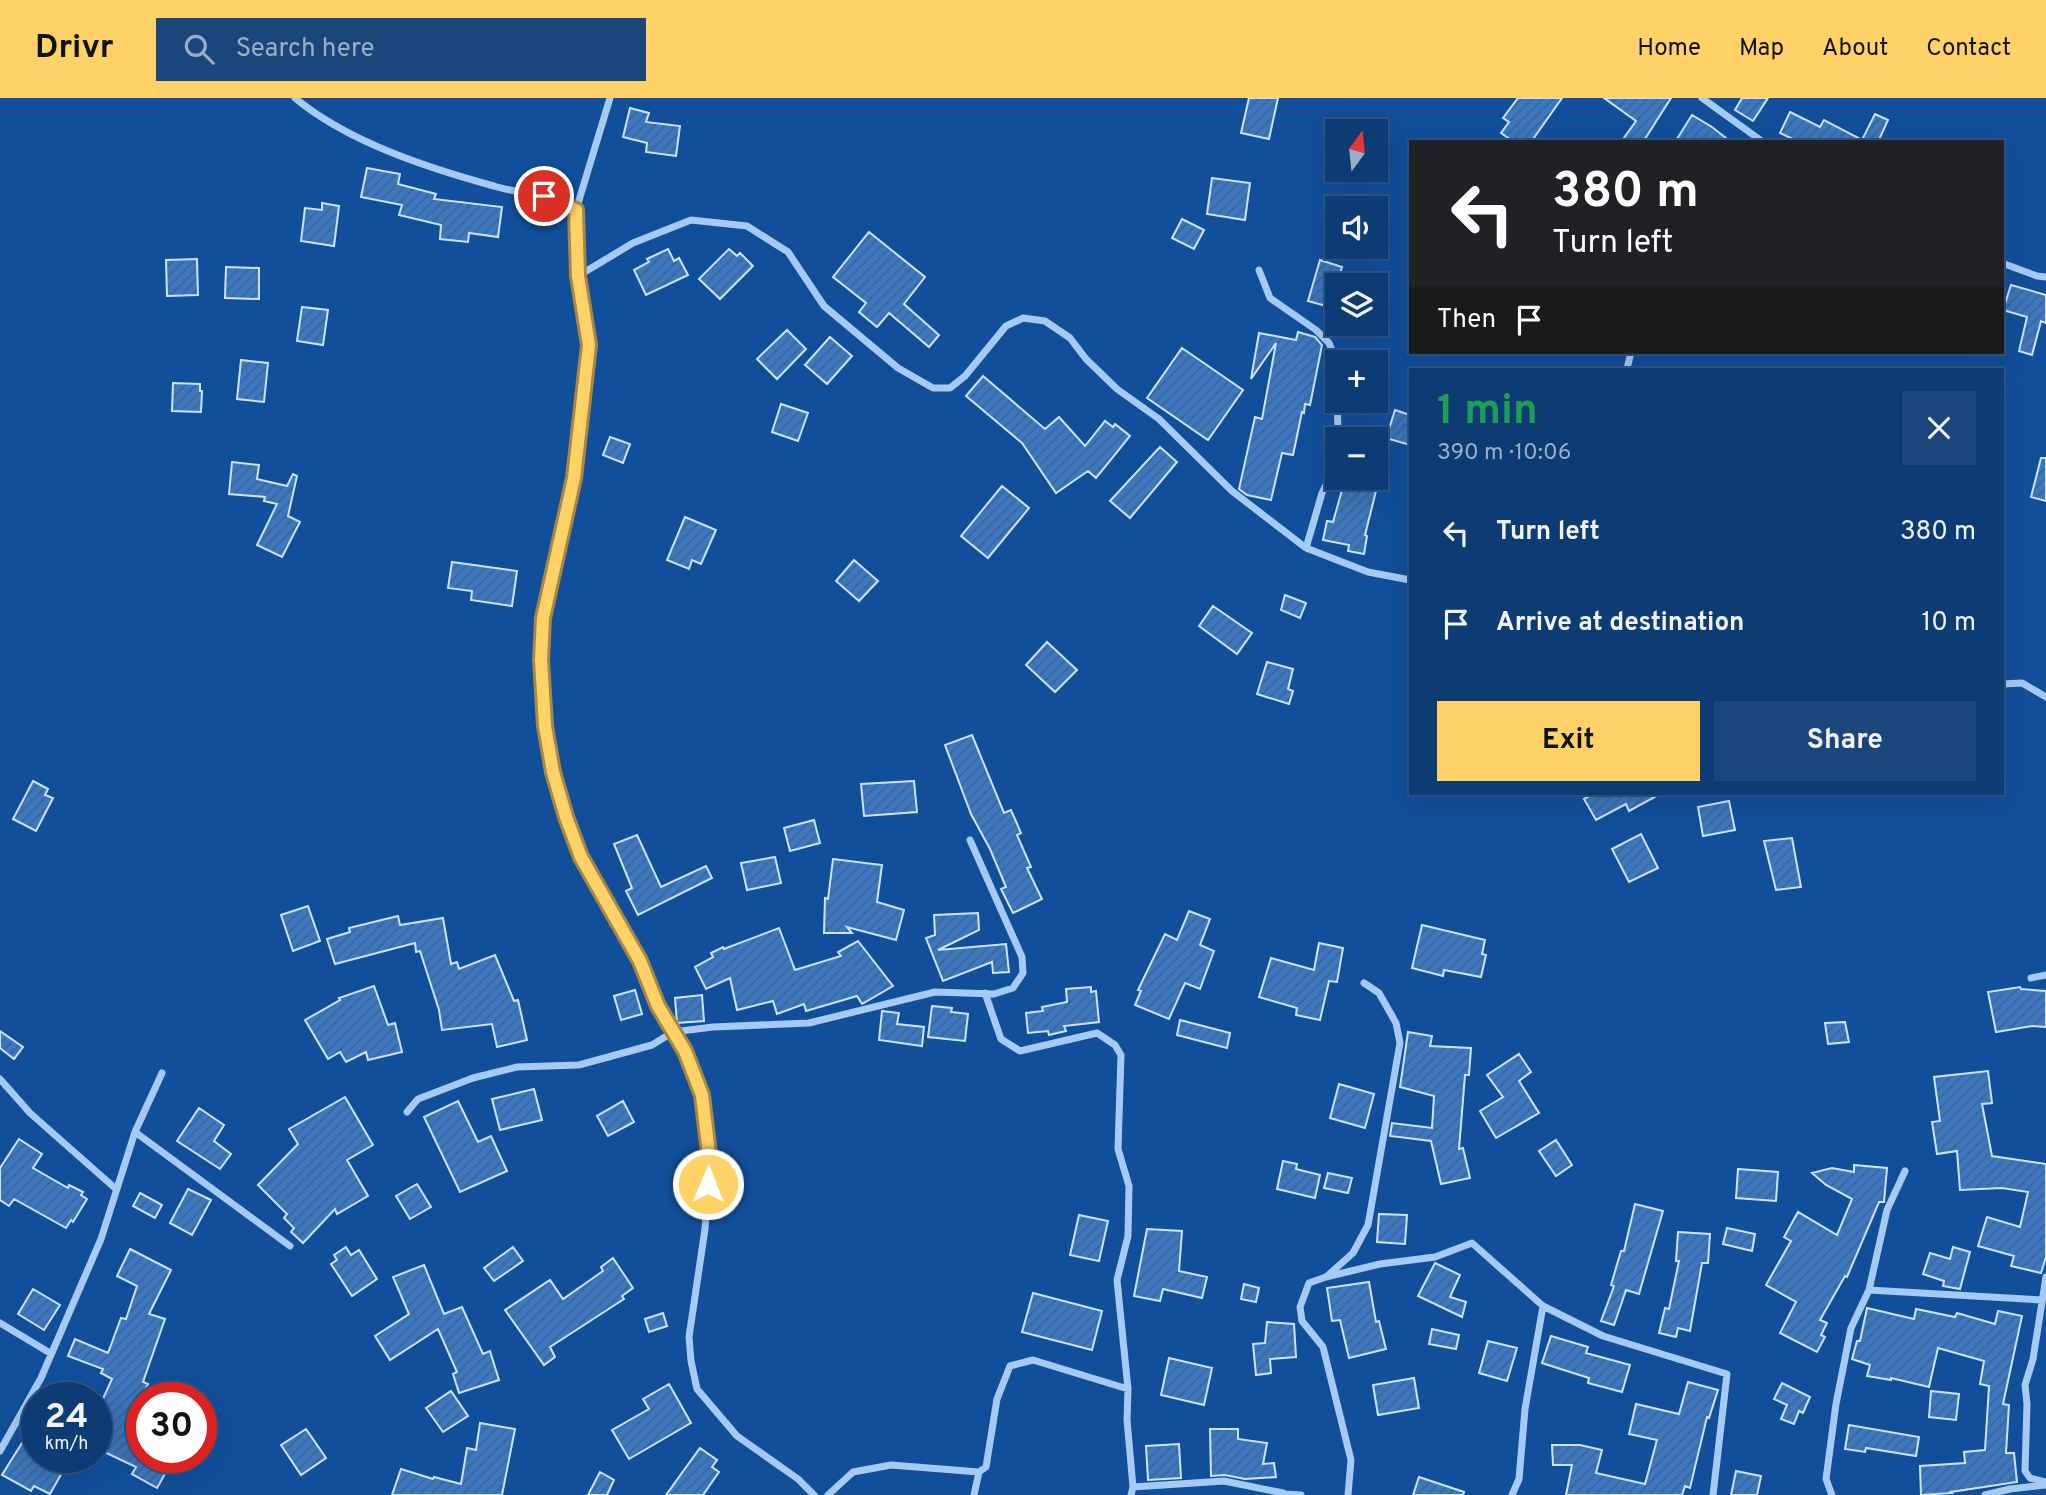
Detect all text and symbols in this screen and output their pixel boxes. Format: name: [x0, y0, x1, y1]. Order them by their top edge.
search box: [156, 18, 646, 81]
text: Drivr: [35, 28, 114, 70]
icon: search: [180, 30, 218, 68]
text: Search here: [236, 33, 375, 66]
text: Home: [1637, 34, 1701, 64]
text: Map: [1739, 34, 1784, 64]
text: About: [1822, 34, 1888, 64]
text: Contact: [1926, 34, 2011, 64]
north arrow: [1325, 119, 1388, 182]
map controls: [1325, 119, 1388, 490]
text: 380 m: [1552, 163, 1699, 225]
pin: [514, 166, 574, 226]
icon: left: [1437, 168, 1528, 259]
icon: arrive: [525, 177, 563, 215]
button: sound: [1325, 196, 1388, 259]
text: Turn left: [1552, 224, 1673, 264]
button: layers: [1325, 273, 1388, 336]
icon: arrive: [1510, 301, 1548, 339]
text: Then: [1437, 304, 1496, 337]
button: +: [1325, 350, 1388, 413]
text: 1 min: [1437, 386, 1538, 439]
button: close: [1902, 391, 1976, 465]
button: −: [1325, 427, 1388, 490]
text: 390 m · 10:06: [1437, 439, 1571, 468]
icon: left: [1437, 514, 1475, 552]
text: Turn left: [1496, 516, 1600, 549]
text: 380 m: [1900, 516, 1976, 549]
icon: arrive: [1437, 605, 1475, 643]
text: Arrive at destination: [1496, 607, 1744, 640]
text: 10 m: [1921, 607, 1976, 640]
button: Exit: [1437, 701, 1700, 781]
button: Share: [1714, 701, 1976, 781]
position arrow: [671, 1147, 745, 1221]
speed limit sign: 30: [126, 1382, 217, 1473]
text: 24: [45, 1396, 88, 1440]
text: km/h: [45, 1433, 88, 1456]

